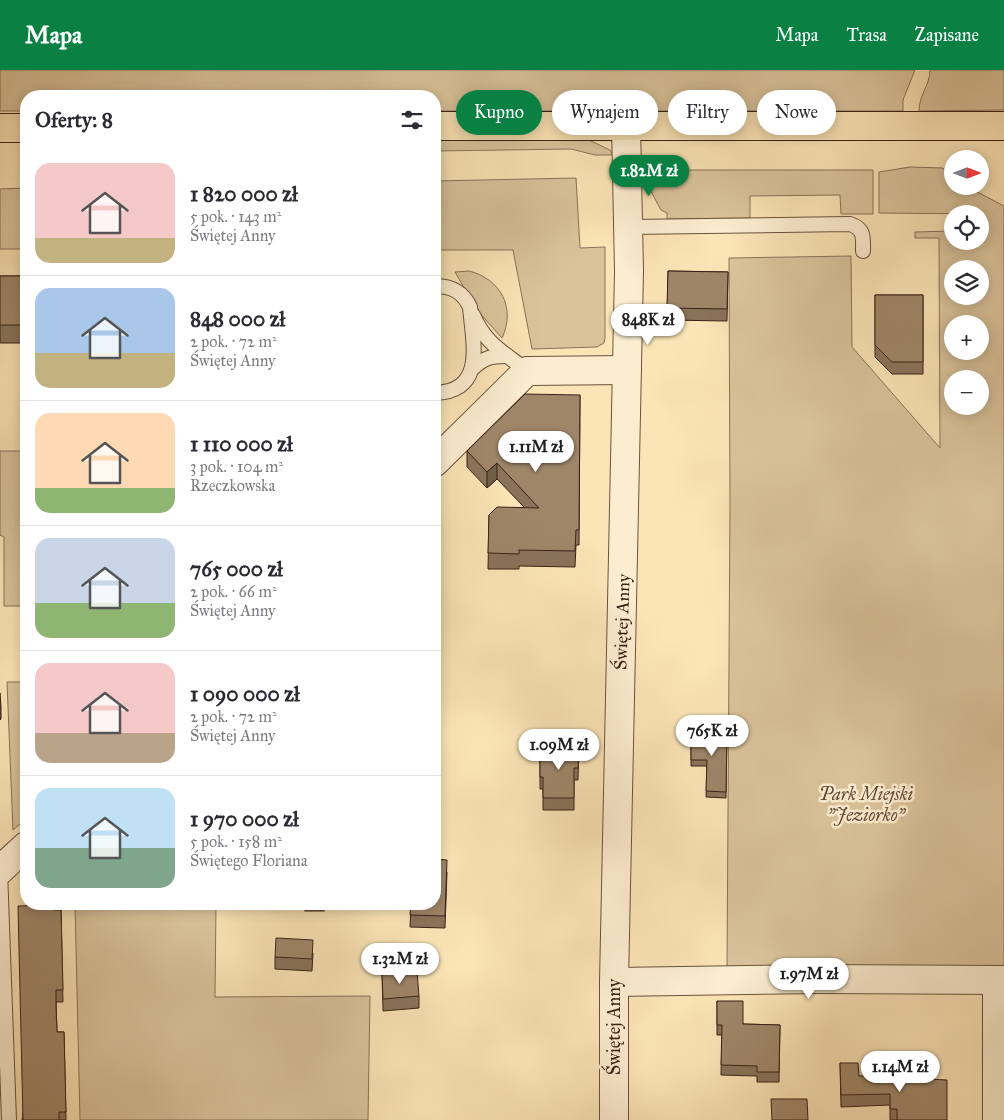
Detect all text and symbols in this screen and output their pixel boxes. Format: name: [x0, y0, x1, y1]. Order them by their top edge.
text: Mapa: [25, 20, 82, 50]
text: Mapa: [776, 24, 818, 46]
text: Trasa: [846, 24, 887, 46]
text: Zapisane: [915, 24, 979, 46]
chip: Kupno: [456, 90, 542, 135]
chip: Wynajem: [552, 90, 658, 135]
chip: Filtry: [668, 90, 747, 135]
chip: Nowe: [757, 90, 836, 135]
icon: filters: [398, 106, 426, 134]
text: Oferty: 8: [35, 107, 113, 133]
north arrow: [944, 150, 989, 195]
map controls: [944, 150, 989, 415]
pin: 1.82M zł: [597, 154, 701, 197]
text: 1.82M zł: [620, 161, 678, 180]
text: 1 820 000 zł: [190, 181, 298, 207]
icon: home: [75, 183, 135, 243]
button: locate: [944, 205, 989, 250]
text: 5 pok. · 143 m²: [190, 207, 281, 226]
text: Świętej Anny: [190, 226, 276, 245]
button: layers: [944, 260, 989, 305]
pin: 848K zł: [602, 304, 694, 346]
text: 848 000 zł: [190, 306, 285, 332]
icon: home: [75, 308, 135, 368]
text: 848K zł: [622, 310, 674, 329]
button: +: [944, 315, 989, 360]
text: 2 pok. · 72 m²: [190, 332, 277, 351]
text: Świętej Anny: [190, 351, 276, 370]
button: −: [944, 370, 989, 415]
pin: 1.11M zł: [484, 430, 588, 473]
text: 1 110 000 zł: [190, 431, 293, 457]
icon: home: [75, 433, 135, 493]
text: 1.11M zł: [509, 437, 563, 456]
text: 3 pok. · 104 m²: [190, 457, 283, 476]
text: Rzeczkowska: [190, 476, 275, 495]
text: 765 000 zł: [190, 556, 283, 582]
icon: home: [75, 558, 135, 618]
street label: Świętej Anny: [607, 573, 635, 670]
text: 2 pok. · 66 m²: [190, 582, 277, 601]
text: Świętej Anny: [190, 601, 276, 620]
text: 1 090 000 zł: [190, 681, 300, 707]
icon: home: [75, 683, 135, 743]
text: 2 pok. · 72 m²: [190, 707, 277, 726]
pin: 765K zł: [666, 714, 758, 757]
text: 765K zł: [687, 721, 737, 740]
text: Świętej Anny: [190, 726, 276, 745]
pin: 1.09M zł: [507, 728, 611, 771]
text: 1.09M zł: [529, 735, 589, 754]
park label: Park Miejski "Jeziorko": [819, 783, 913, 826]
text: 1 970 000 zł: [190, 806, 299, 832]
icon: home: [75, 808, 135, 868]
text: 5 pok. · 158 m²: [190, 832, 282, 851]
text: Świętego Floriana: [190, 851, 307, 870]
pin: 1.32M zł: [348, 942, 452, 985]
text: 1.32M zł: [372, 949, 428, 968]
pin: 1.97M zł: [757, 958, 861, 1000]
text: 1.97M zł: [780, 964, 838, 983]
street label: Świętej Anny: [601, 978, 625, 1075]
pin: 1.14M zł: [848, 1050, 952, 1093]
text: 1.14M zł: [872, 1057, 928, 1076]

